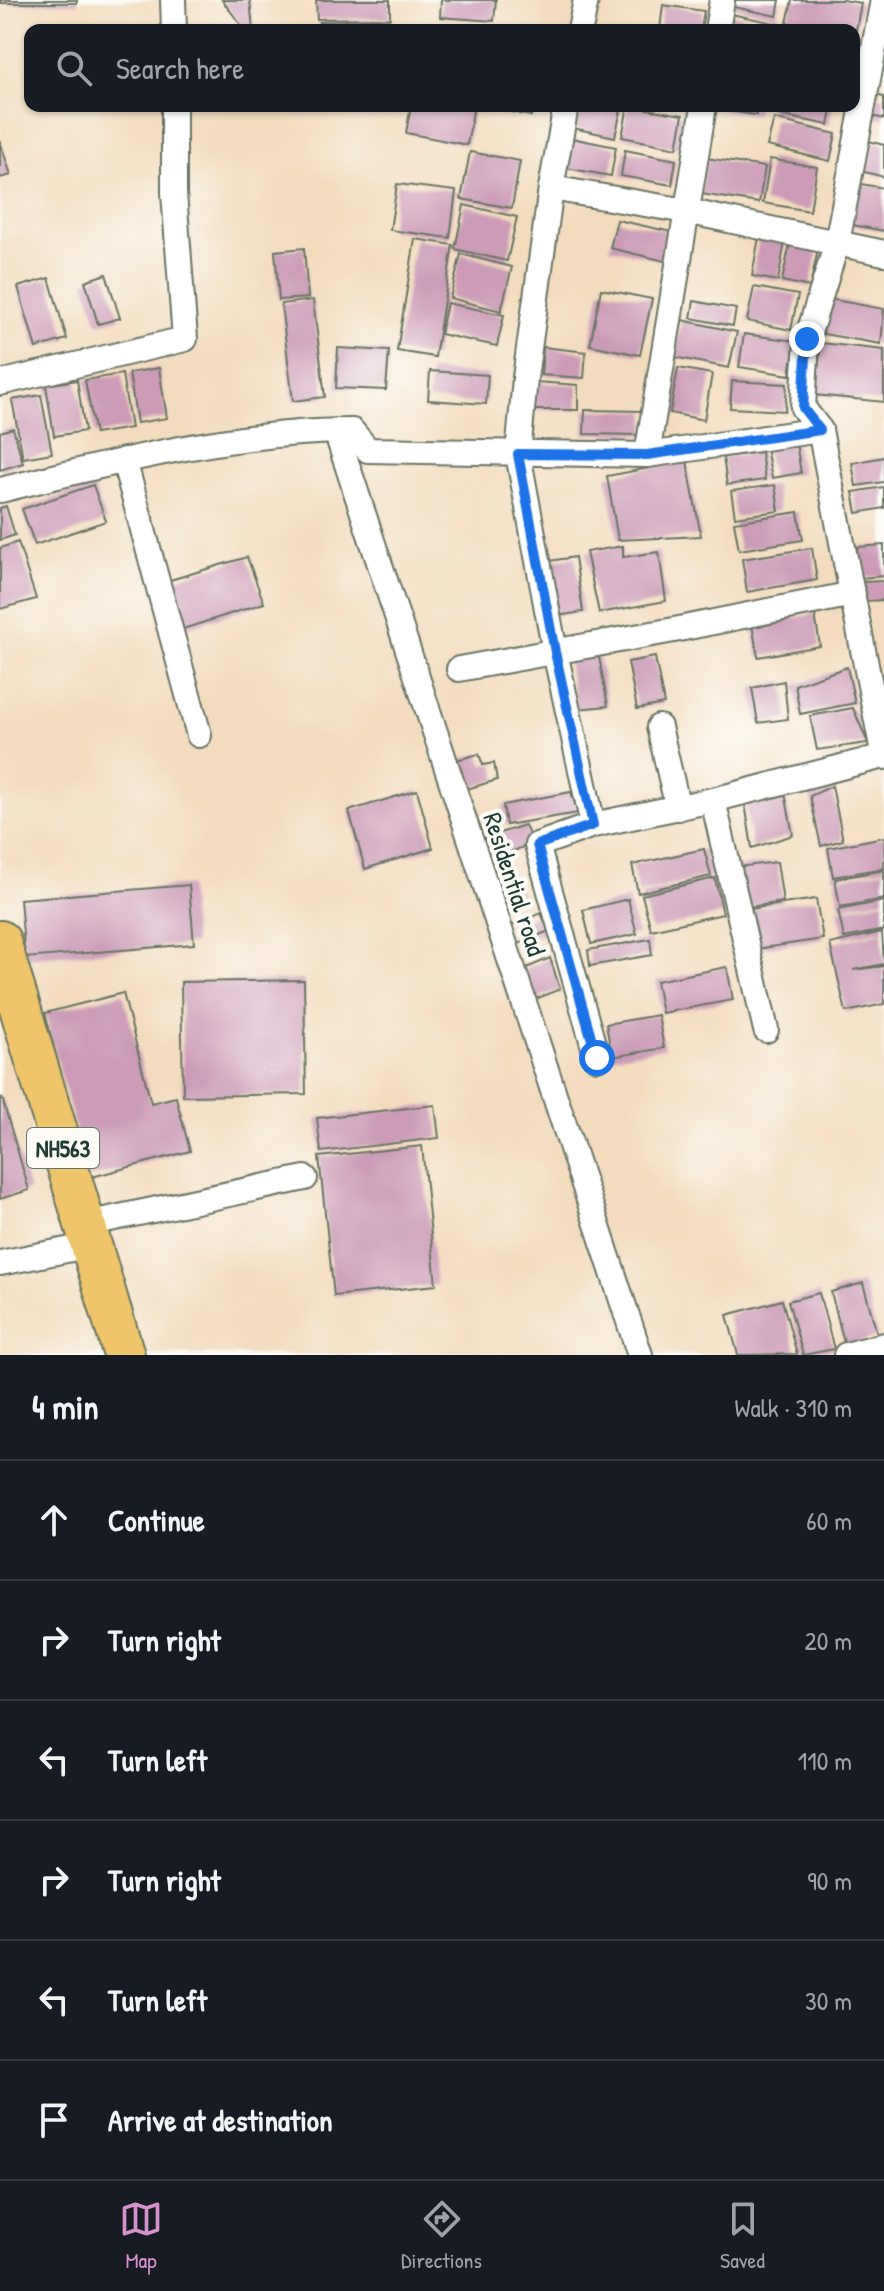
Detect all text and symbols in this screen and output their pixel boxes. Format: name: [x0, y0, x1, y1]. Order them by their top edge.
search box: [24, 24, 860, 112]
icon: search: [52, 46, 96, 90]
text: Search here: [116, 48, 244, 88]
route end: [789, 321, 825, 357]
street label: Residential road: [475, 808, 555, 960]
route start: [579, 1040, 615, 1076]
road number: NH563: [27, 1128, 99, 1168]
text: 4 min: [32, 1384, 99, 1430]
text: Walk · 310 m: [735, 1390, 852, 1425]
icon: ahead: [32, 1498, 76, 1542]
text: Continue: [108, 1500, 205, 1540]
text: 60 m: [806, 1503, 852, 1538]
icon: right: [32, 1618, 76, 1662]
text: Turn right: [108, 1620, 221, 1660]
text: 20 m: [805, 1623, 852, 1658]
icon: left: [32, 1738, 76, 1782]
text: Turn left: [108, 1740, 207, 1780]
text: 110 m: [798, 1743, 852, 1778]
icon: right: [32, 1858, 76, 1902]
text: Turn right: [108, 1860, 221, 1900]
text: 90 m: [807, 1863, 852, 1898]
icon: left: [32, 1978, 76, 2022]
text: Turn left: [108, 1980, 207, 2020]
text: 30 m: [805, 1983, 852, 2018]
icon: arrive: [32, 2098, 76, 2142]
text: Arrive at destination: [108, 2100, 333, 2140]
tab: Map: [119, 2197, 163, 2275]
tab: Directions: [401, 2197, 482, 2275]
tab: Saved: [720, 2197, 765, 2275]

